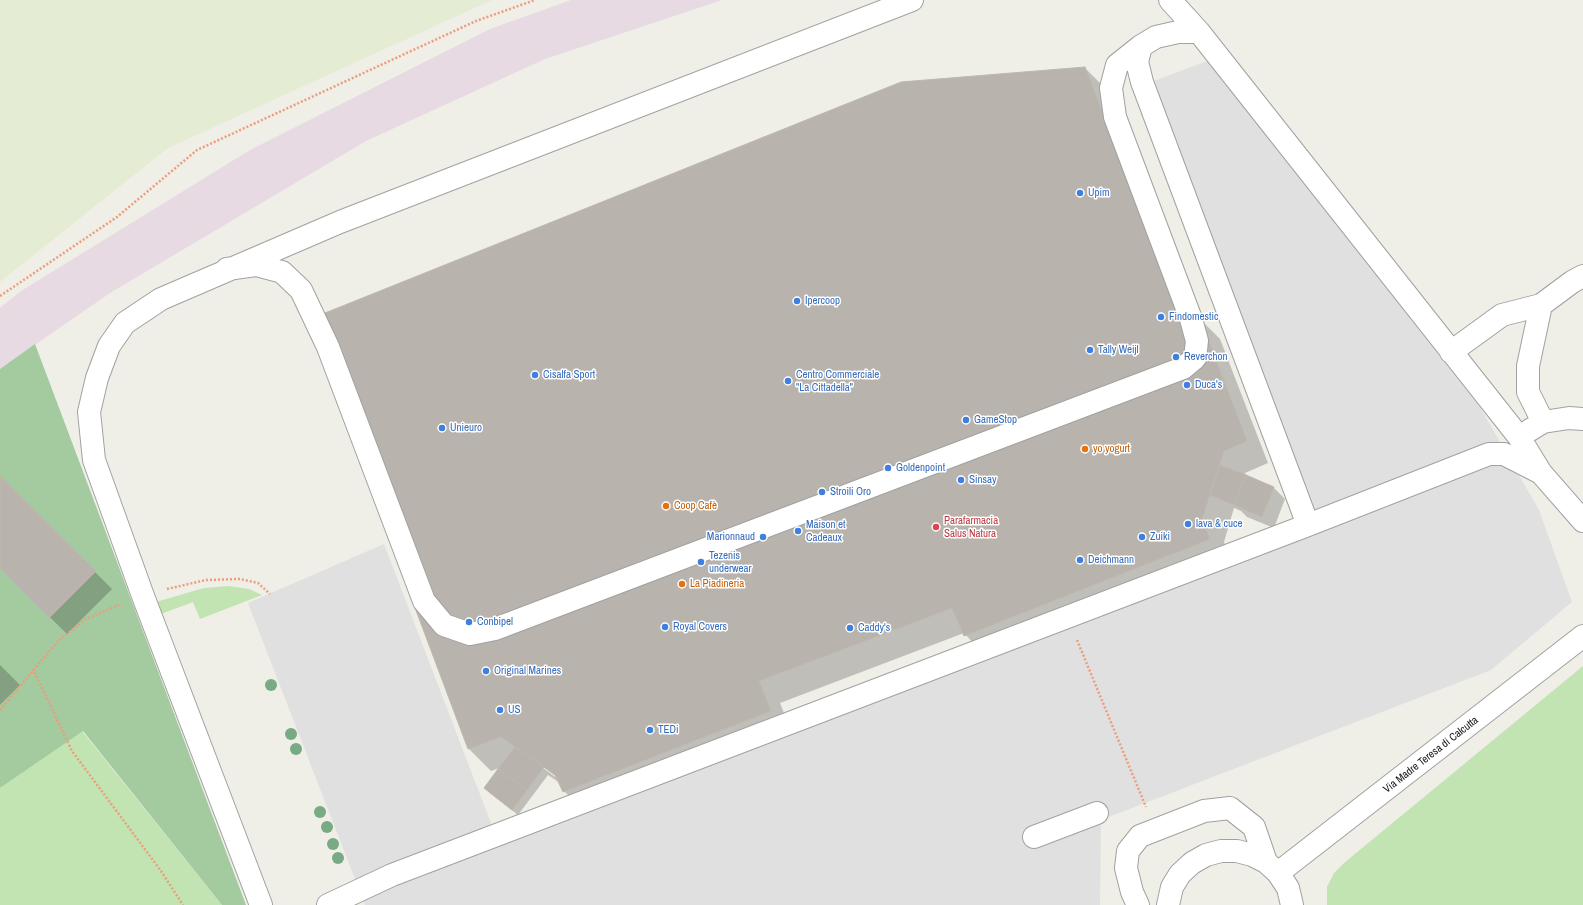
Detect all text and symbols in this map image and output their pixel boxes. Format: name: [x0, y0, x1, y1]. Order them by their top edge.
place label: Upim: [1088, 186, 1110, 200]
marker: Upim: [1075, 188, 1085, 198]
place label: Ipercoop: [805, 294, 840, 308]
marker: Ipercoop: [792, 296, 802, 306]
place label: Findomestic: [1169, 310, 1219, 324]
marker: Findomestic: [1156, 312, 1166, 322]
place label: Tally Weijl: [1098, 343, 1139, 357]
marker: Tally Weijl: [1085, 345, 1095, 355]
place label: Reverchon: [1184, 350, 1228, 364]
marker: Reverchon: [1171, 352, 1181, 362]
place label: Cisalfa Sport: [543, 368, 595, 382]
place label: Centro Commerciale "La Cittadella": [796, 368, 879, 394]
marker: Cisalfa Sport: [530, 370, 540, 380]
marker: Centro Commerciale "La Cittadella": [783, 376, 793, 386]
place label: Duca's: [1195, 378, 1222, 392]
marker: Duca's: [1182, 380, 1192, 390]
place label: GameStop: [974, 413, 1017, 427]
marker: GameStop: [961, 415, 971, 425]
place label: Unieuro: [450, 421, 482, 435]
marker: Unieuro: [437, 423, 447, 433]
place label: yo yogurt: [1093, 442, 1130, 456]
marker: yo yogurt: [1080, 444, 1090, 454]
place label: Goldenpoint: [896, 461, 945, 475]
marker: Goldenpoint: [883, 463, 893, 473]
place label: Sinsay: [969, 473, 997, 487]
marker: Sinsay: [956, 475, 966, 485]
place label: Stroili Oro: [830, 485, 871, 499]
marker: Stroili Oro: [817, 487, 827, 497]
place label: Coop Cafè: [674, 499, 717, 513]
marker: Coop Cafè: [661, 501, 671, 511]
place label: Parafarmacia Salus Natura: [944, 514, 998, 540]
place label: lava & cuce: [1196, 517, 1243, 531]
place label: Maison et Cadeaux: [806, 518, 846, 544]
marker: lava & cuce: [1183, 519, 1193, 529]
marker: Parafarmacia Salus Natura: [931, 522, 941, 532]
marker: Maison et Cadeaux: [793, 526, 803, 536]
place label: Marionnaud: [707, 530, 755, 544]
place label: Zuiki: [1150, 530, 1170, 544]
marker: Marionnaud: [758, 532, 768, 542]
marker: Zuiki: [1137, 532, 1147, 542]
place label: Tezenis underwear: [709, 549, 752, 575]
place label: Deichmann: [1088, 553, 1134, 567]
marker: Deichmann: [1075, 555, 1085, 565]
marker: Tezenis underwear: [696, 557, 706, 567]
place label: La Piadineria: [690, 577, 744, 591]
marker: La Piadineria: [677, 579, 687, 589]
place label: Conbipel: [477, 615, 513, 629]
marker: Conbipel: [464, 617, 474, 627]
place label: Royal Covers: [673, 620, 727, 634]
place label: Caddy's: [858, 621, 890, 635]
marker: Royal Covers: [660, 622, 670, 632]
marker: Caddy's: [845, 623, 855, 633]
place label: Original Marines: [494, 664, 561, 678]
marker: Original Marines: [481, 666, 491, 676]
place label: US: [508, 703, 521, 717]
marker: US: [495, 705, 505, 715]
street label: Via Madre Teresa di Calcutta: [1381, 714, 1481, 796]
place label: TEDi: [658, 723, 679, 737]
marker: TEDi: [645, 725, 655, 735]

